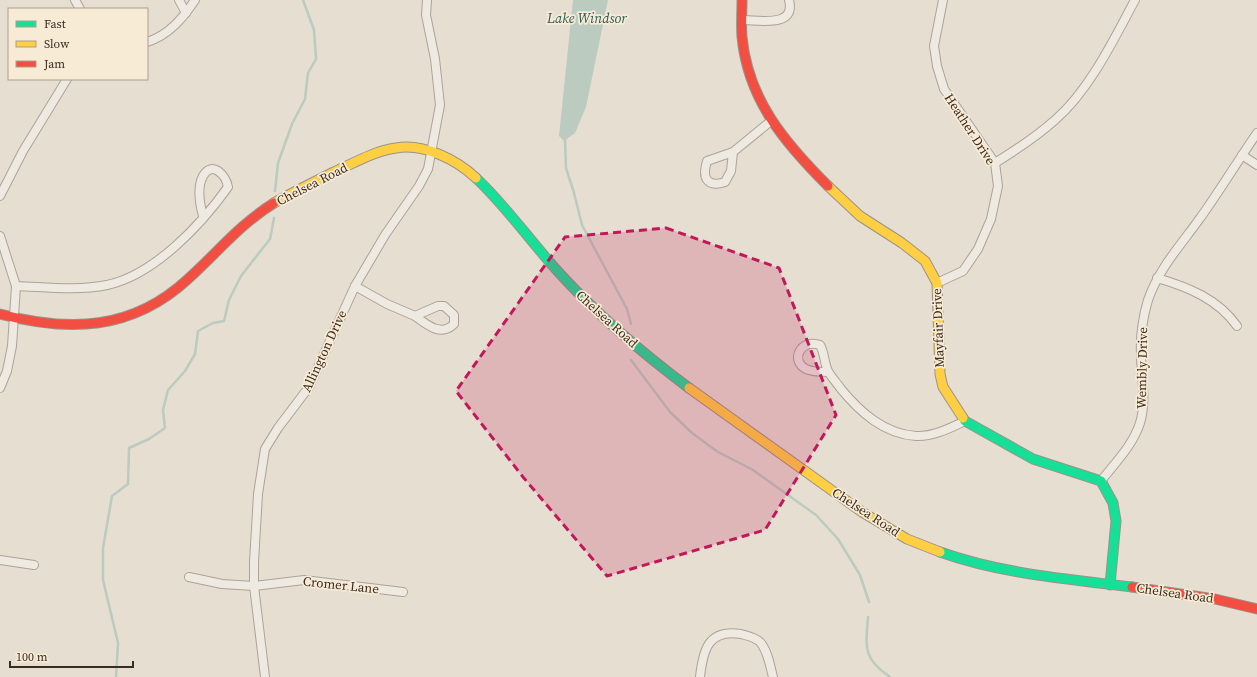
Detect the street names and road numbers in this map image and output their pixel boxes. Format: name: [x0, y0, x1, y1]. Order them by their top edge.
street label: Heather Drive: [941, 90, 1000, 168]
street label: Chelsea Road: [274, 159, 351, 209]
street label: Chelsea Road: [572, 287, 642, 352]
street label: Mayfair Drive: [928, 288, 948, 368]
street label: Allington Drive: [298, 307, 351, 395]
street label: Wembly Drive: [1133, 326, 1151, 409]
street label: Chelsea Road: [829, 484, 904, 541]
street label: Cromer Lane: [302, 573, 380, 597]
street label: Chelsea Road: [1135, 579, 1215, 607]

